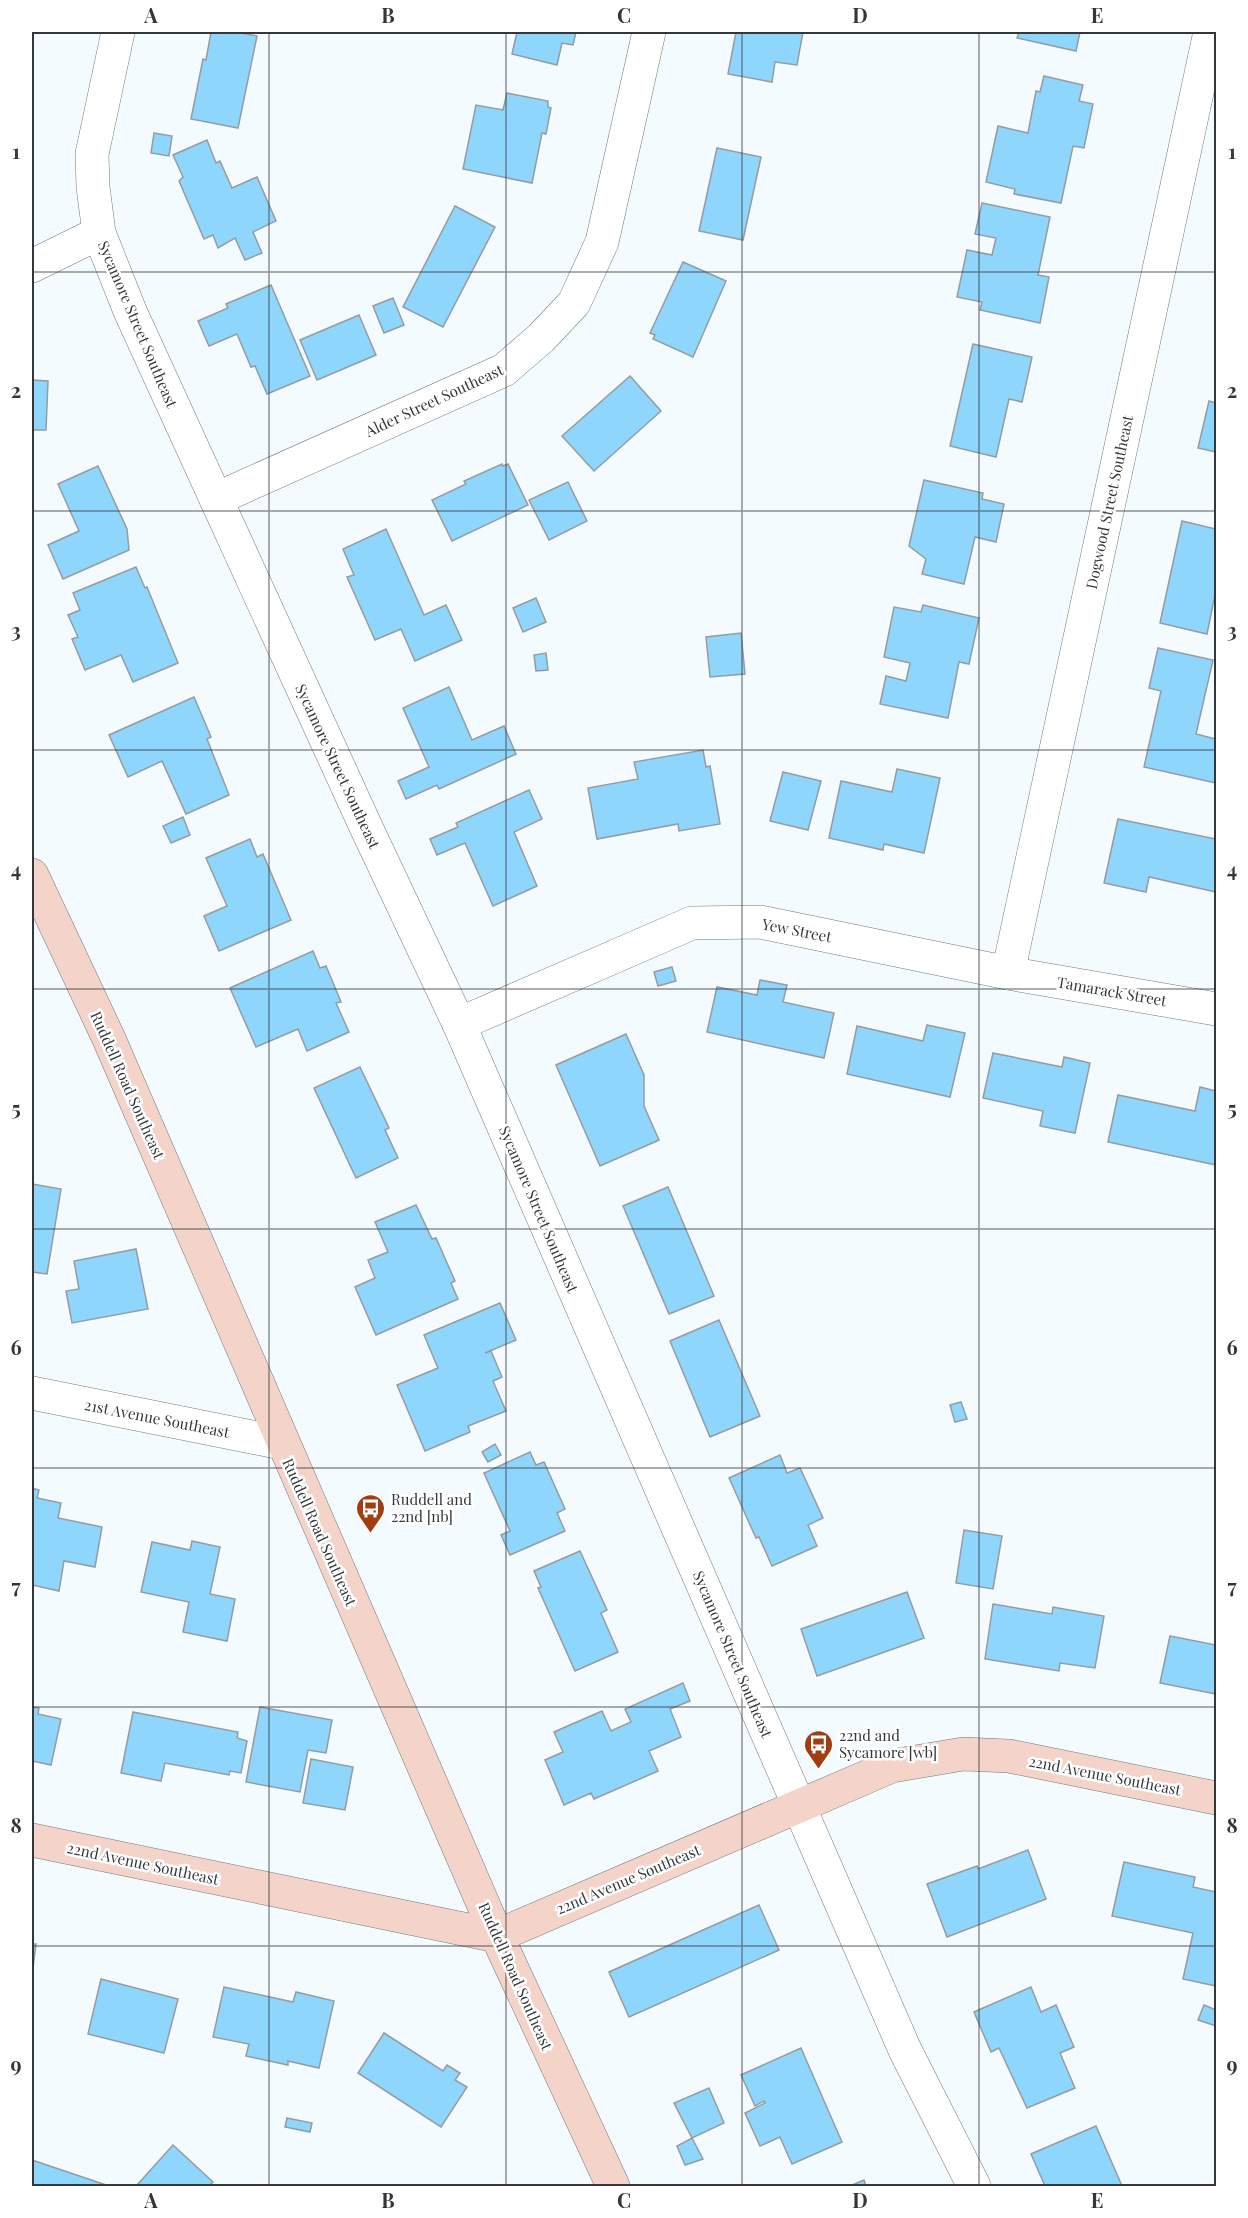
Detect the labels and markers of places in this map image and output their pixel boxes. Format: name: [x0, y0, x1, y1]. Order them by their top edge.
place label: Ruddell and 22nd [nb]: [391, 1489, 472, 1526]
bus stop icon: Ruddell and 22nd [nb]: [354, 1492, 386, 1534]
place label: 22nd and Sycamore [wb]: [839, 1725, 937, 1762]
bus stop icon: 22nd and Sycamore [wb]: [802, 1728, 834, 1770]

